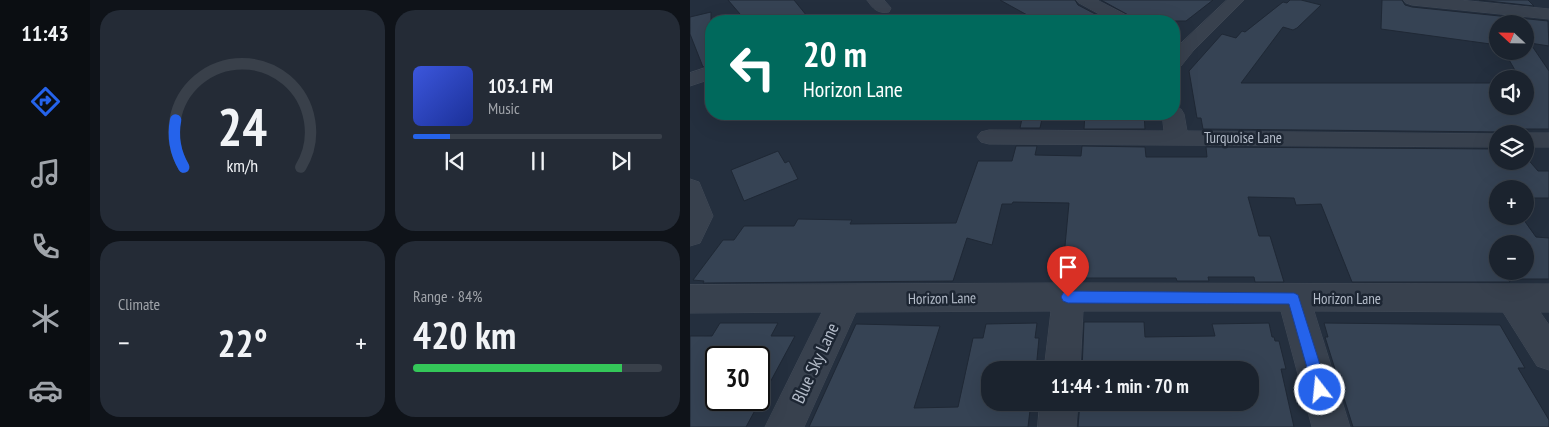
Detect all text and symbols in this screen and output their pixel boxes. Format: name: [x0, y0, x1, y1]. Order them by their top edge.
north arrow: [1489, 15, 1534, 60]
map controls: [1489, 15, 1534, 280]
text: 11:43: [21, 19, 69, 47]
text: 20 m: [803, 31, 867, 77]
icon: left: [720, 35, 785, 100]
button: sound: [1489, 70, 1534, 115]
text: 103.1 FM: [488, 74, 553, 98]
text: Horizon Lane: [803, 75, 903, 103]
icon: directions: [28, 84, 63, 119]
text: 24: [218, 93, 267, 160]
text: Music: [488, 98, 520, 118]
button: layers: [1489, 125, 1534, 170]
street label: Turquoise Lane: [1204, 128, 1282, 147]
icon: previous: [441, 147, 469, 175]
icon: pause: [524, 147, 552, 175]
icon: next: [607, 147, 635, 175]
text: km/h: [227, 154, 258, 177]
icon: music: [28, 156, 63, 191]
button: +: [1489, 180, 1534, 225]
icon: phone: [28, 229, 63, 264]
button: −: [1489, 235, 1534, 280]
pin: [1047, 246, 1089, 297]
icon: arrive: [1054, 253, 1082, 281]
text: Range · 84%: [413, 286, 482, 306]
street label: Horizon Lane: [908, 288, 976, 308]
street label: Horizon Lane: [1313, 289, 1381, 308]
text: Climate: [118, 294, 160, 314]
icon: climate: [28, 301, 63, 336]
text: 420 km: [413, 310, 516, 359]
text: 22°: [217, 318, 268, 367]
street label: Blue Sky Lane: [786, 319, 844, 407]
text: −: [118, 324, 130, 361]
text: +: [355, 324, 367, 361]
speed limit sign: 30: [705, 346, 770, 411]
position arrow: [1293, 363, 1345, 415]
icon: car: [28, 373, 63, 408]
text: 11:44 · 1 min · 70 m: [1051, 374, 1189, 398]

